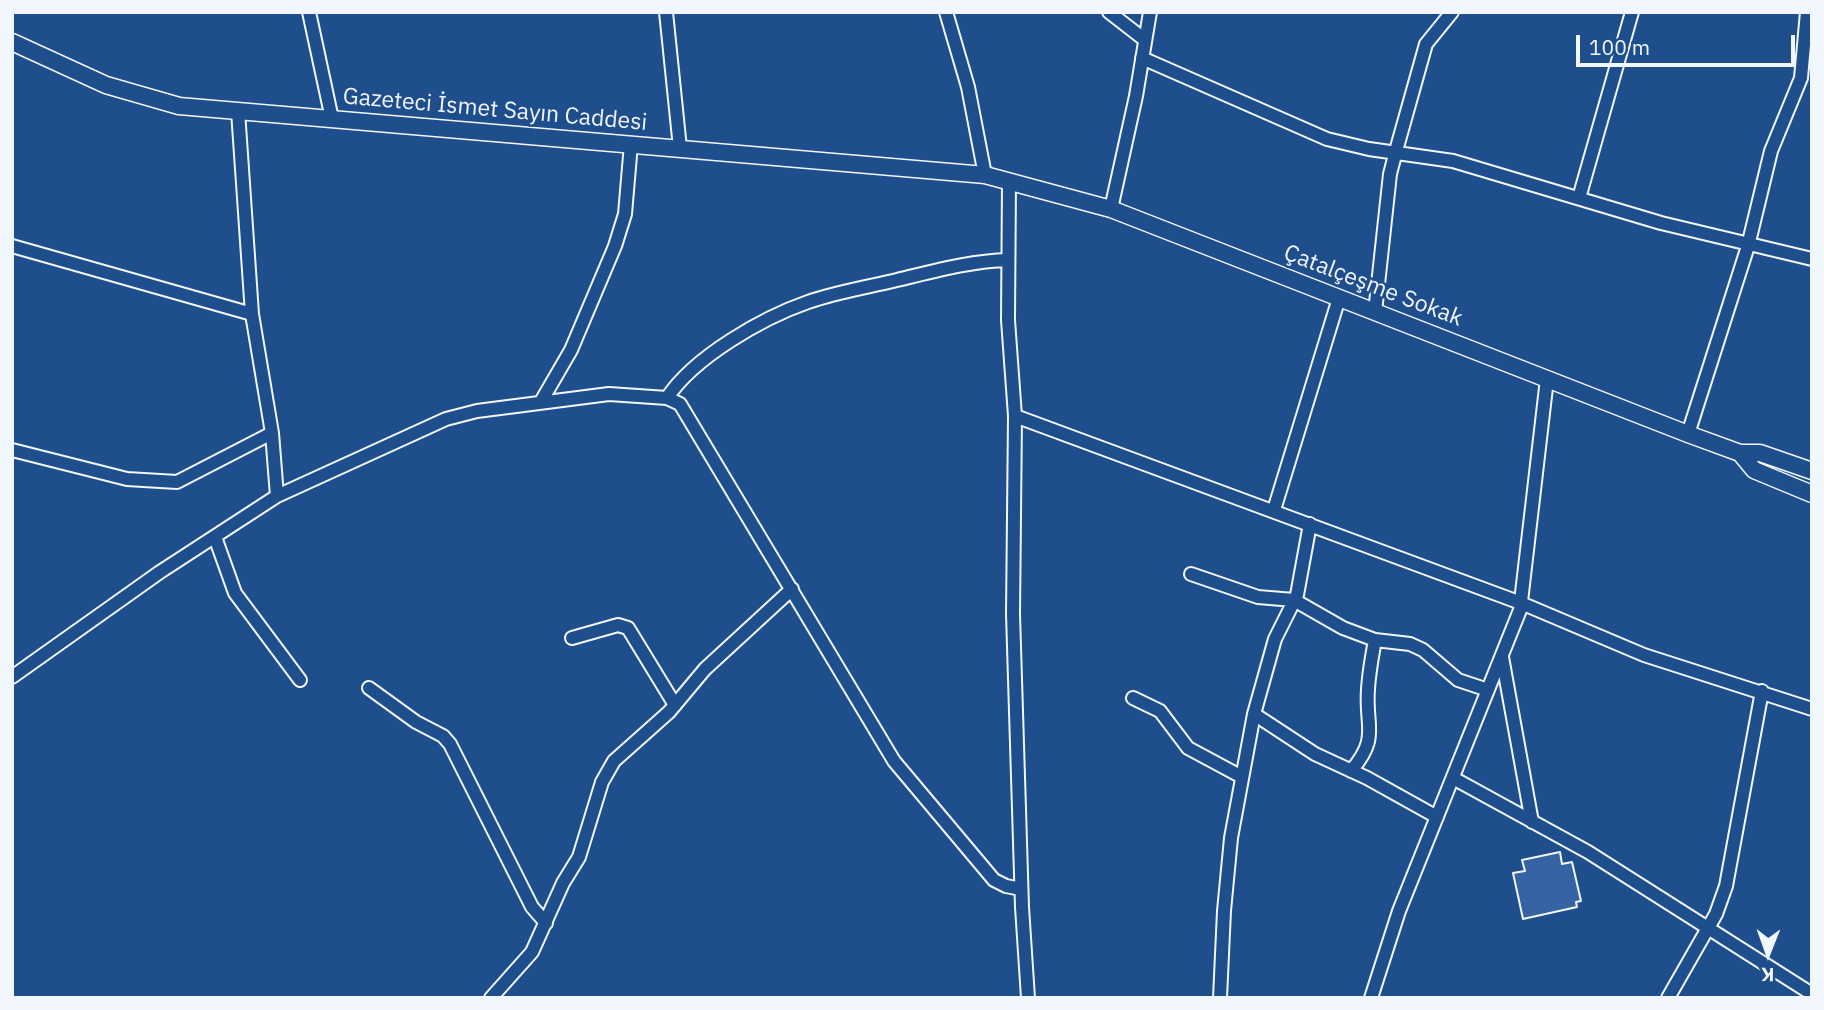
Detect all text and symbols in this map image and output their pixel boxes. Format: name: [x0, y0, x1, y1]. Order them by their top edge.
scale bar: [1579, 21, 1798, 65]
text: 100 m: [1589, 33, 1650, 61]
street label: Gazeteci İsmet Sayın Caddesi: [342, 83, 648, 137]
street label: Çatalçeşme Sokak: [1280, 239, 1466, 333]
north arrow: [1733, 919, 1803, 989]
text: K: [1761, 963, 1774, 987]

